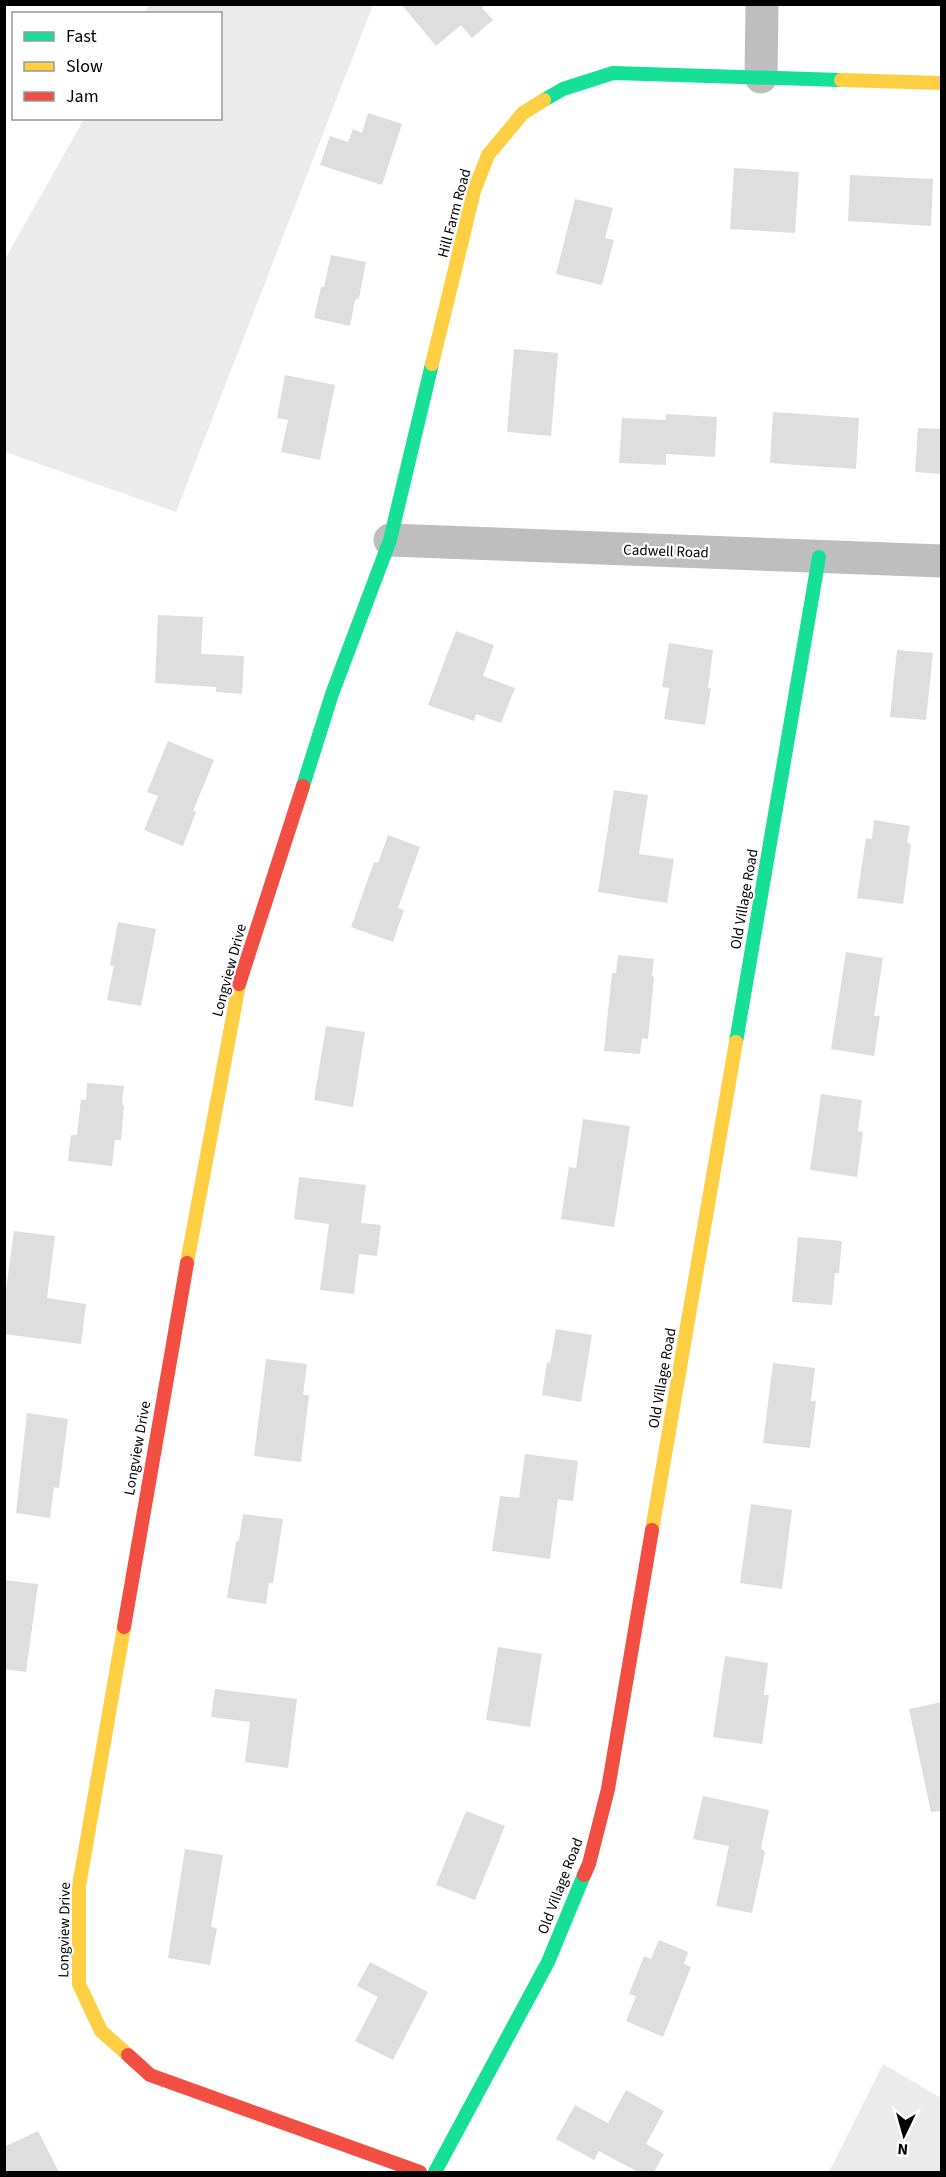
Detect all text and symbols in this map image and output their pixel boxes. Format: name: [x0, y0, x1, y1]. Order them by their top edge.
legend: [12, 12, 222, 120]
text: Fast: [66, 24, 97, 49]
text: Slow: [66, 54, 103, 79]
text: Jam: [66, 84, 99, 109]
street label: Hill Farm Road: [433, 166, 476, 260]
street label: Cadwell Road: [623, 540, 709, 563]
street label: Old Village Road: [725, 847, 764, 951]
street label: Longview Drive: [207, 921, 252, 1019]
street label: Old Village Road: [643, 1326, 682, 1430]
street label: Longview Drive: [119, 1399, 156, 1497]
street label: Old Village Road: [532, 1835, 588, 1937]
street label: Longview Drive: [53, 1882, 76, 1978]
north arrow: [874, 2105, 934, 2165]
text: N: [897, 2138, 909, 2160]

